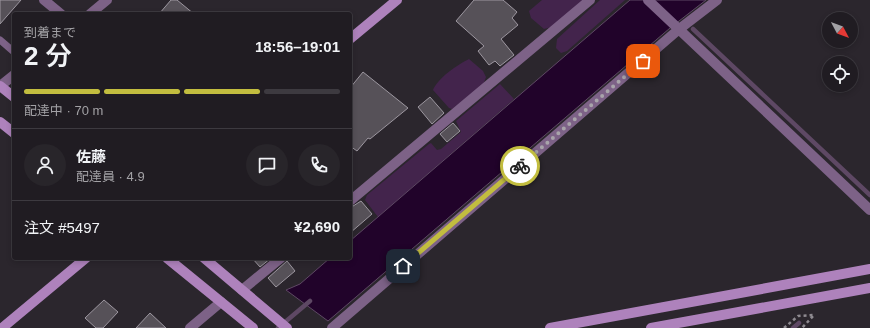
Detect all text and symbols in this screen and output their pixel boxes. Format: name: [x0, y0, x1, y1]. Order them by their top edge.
north arrow: [822, 12, 858, 48]
map controls: [822, 12, 858, 92]
text: 到着まで: [24, 25, 76, 40]
text: 18:56–19:01: [255, 38, 340, 55]
text: 2 分: [24, 41, 72, 71]
pin: [626, 44, 660, 78]
icon: bag: [632, 50, 654, 72]
button: locate: [822, 56, 858, 92]
text: 配達中 · 70 m: [24, 103, 103, 118]
button: person: [24, 144, 66, 186]
button: chat: [246, 144, 288, 186]
button: phone: [298, 144, 340, 186]
courier: [500, 146, 540, 186]
text: 佐藤: [76, 148, 106, 165]
icon: bike: [509, 155, 531, 177]
text: 配達員 · 4.9: [76, 169, 145, 184]
text: ¥2,690: [294, 218, 340, 235]
text: 注文 #5497: [24, 219, 100, 236]
pin: [386, 249, 420, 283]
icon: home: [392, 255, 414, 277]

